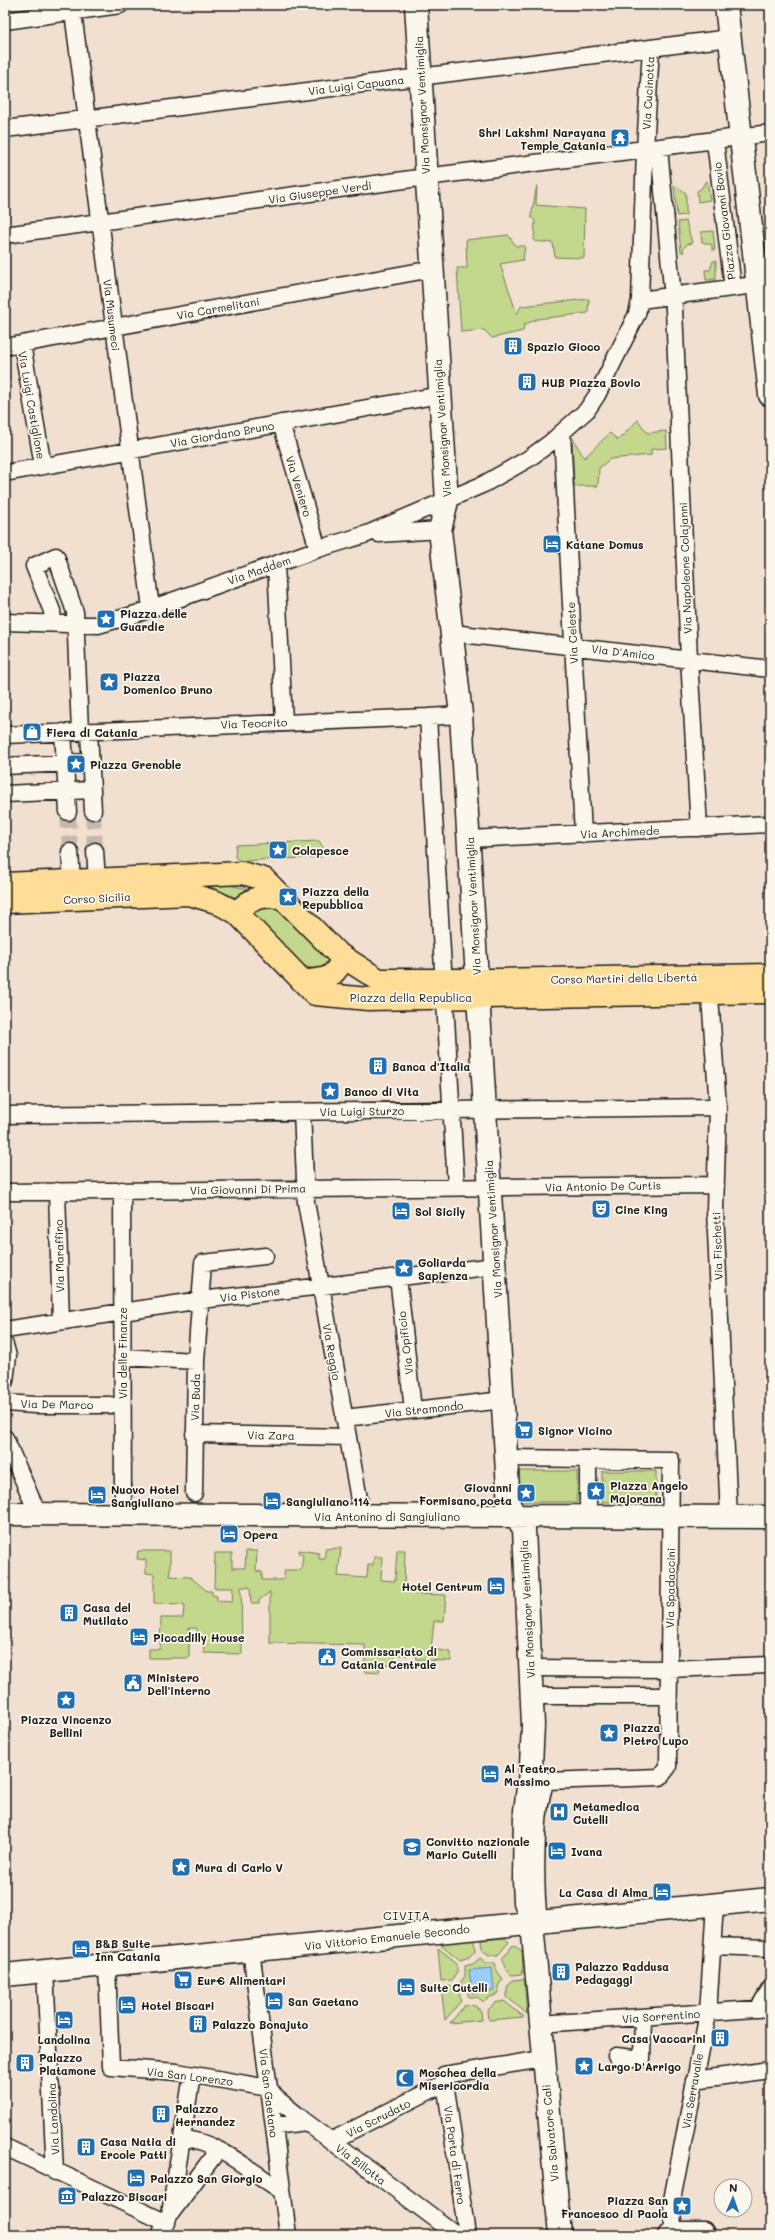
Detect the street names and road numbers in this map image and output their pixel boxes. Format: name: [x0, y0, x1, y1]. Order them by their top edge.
street label: Via Monsignor Ventimiglia: [411, 35, 433, 175]
street label: Via Cucinotta: [639, 56, 657, 130]
street label: Via Luigi Capuana: [307, 72, 405, 98]
street label: Piazza Giovanni Bovio: [709, 161, 739, 281]
street label: Via Giuseppe Verdi: [267, 177, 373, 207]
street label: Via Musumeci: [100, 278, 124, 352]
street label: Via Carmelitani: [175, 293, 261, 323]
street label: Via Luigi Castiglione: [15, 350, 49, 460]
street label: Via Monsignor Ventimiglia: [430, 358, 454, 498]
street label: Via Giordano Bruno: [169, 417, 276, 451]
street label: Via Veniero: [283, 454, 316, 519]
street label: Via Napoleone Colajanni: [675, 502, 695, 634]
street label: Via Maddem: [225, 552, 293, 588]
street label: Via Celeste: [563, 601, 581, 664]
street label: Via D'Amico: [591, 641, 656, 663]
street label: Via Teocrito: [220, 714, 288, 732]
street label: Via Archimede: [580, 822, 660, 842]
street label: Via Monsignor Ventimiglia: [462, 836, 484, 976]
street label: Corso Sicilia: [63, 889, 131, 907]
street label: Corso Martiri della Libertà: [550, 969, 698, 987]
street label: Piazza della Republica: [350, 990, 472, 1005]
street label: Via Luigi Sturzo: [320, 1103, 405, 1119]
street label: Via Monsignor Ventimiglia: [481, 1159, 505, 1299]
street label: Via Antonio De Curtis: [545, 1177, 661, 1195]
street label: Via Giovanni Di Prima: [190, 1180, 306, 1198]
street label: Via Fischetti: [708, 1212, 726, 1280]
street label: Via Maraffino: [51, 1219, 67, 1293]
street label: Via Pistone: [219, 1283, 281, 1305]
street label: Via delle Finanze: [115, 1307, 130, 1399]
street label: Via Opificio: [394, 1310, 416, 1376]
street label: Via Reggio: [320, 1322, 344, 1382]
street label: Via Buda: [187, 1373, 203, 1421]
street label: Via De Marco: [20, 1396, 94, 1412]
street label: Via Stramondo: [384, 1397, 465, 1421]
street label: Via Zara: [247, 1427, 295, 1443]
street label: Via Antonino di Sangiuliano: [314, 1509, 460, 1524]
street label: Via Monsignor Ventimiglia: [516, 1539, 538, 1679]
street label: Via Spadaccini: [662, 1548, 678, 1628]
street label: Via Vittorio Emanuele Secondo: [304, 1921, 471, 1953]
street label: Via Sorrentino: [621, 2006, 701, 2026]
street label: Via San Gaetano: [256, 2048, 282, 2139]
street label: Via Serravalle: [678, 2052, 706, 2130]
street label: Via San Lorenzo: [146, 2063, 234, 2089]
street label: Via Landolina: [44, 2082, 62, 2155]
street label: Via Salvatore Calì: [538, 2084, 562, 2182]
street label: Via Scrudato: [343, 2095, 413, 2141]
street label: Via Porta di Ferro: [441, 2105, 469, 2206]
street label: Via Billotta: [333, 2140, 389, 2188]

